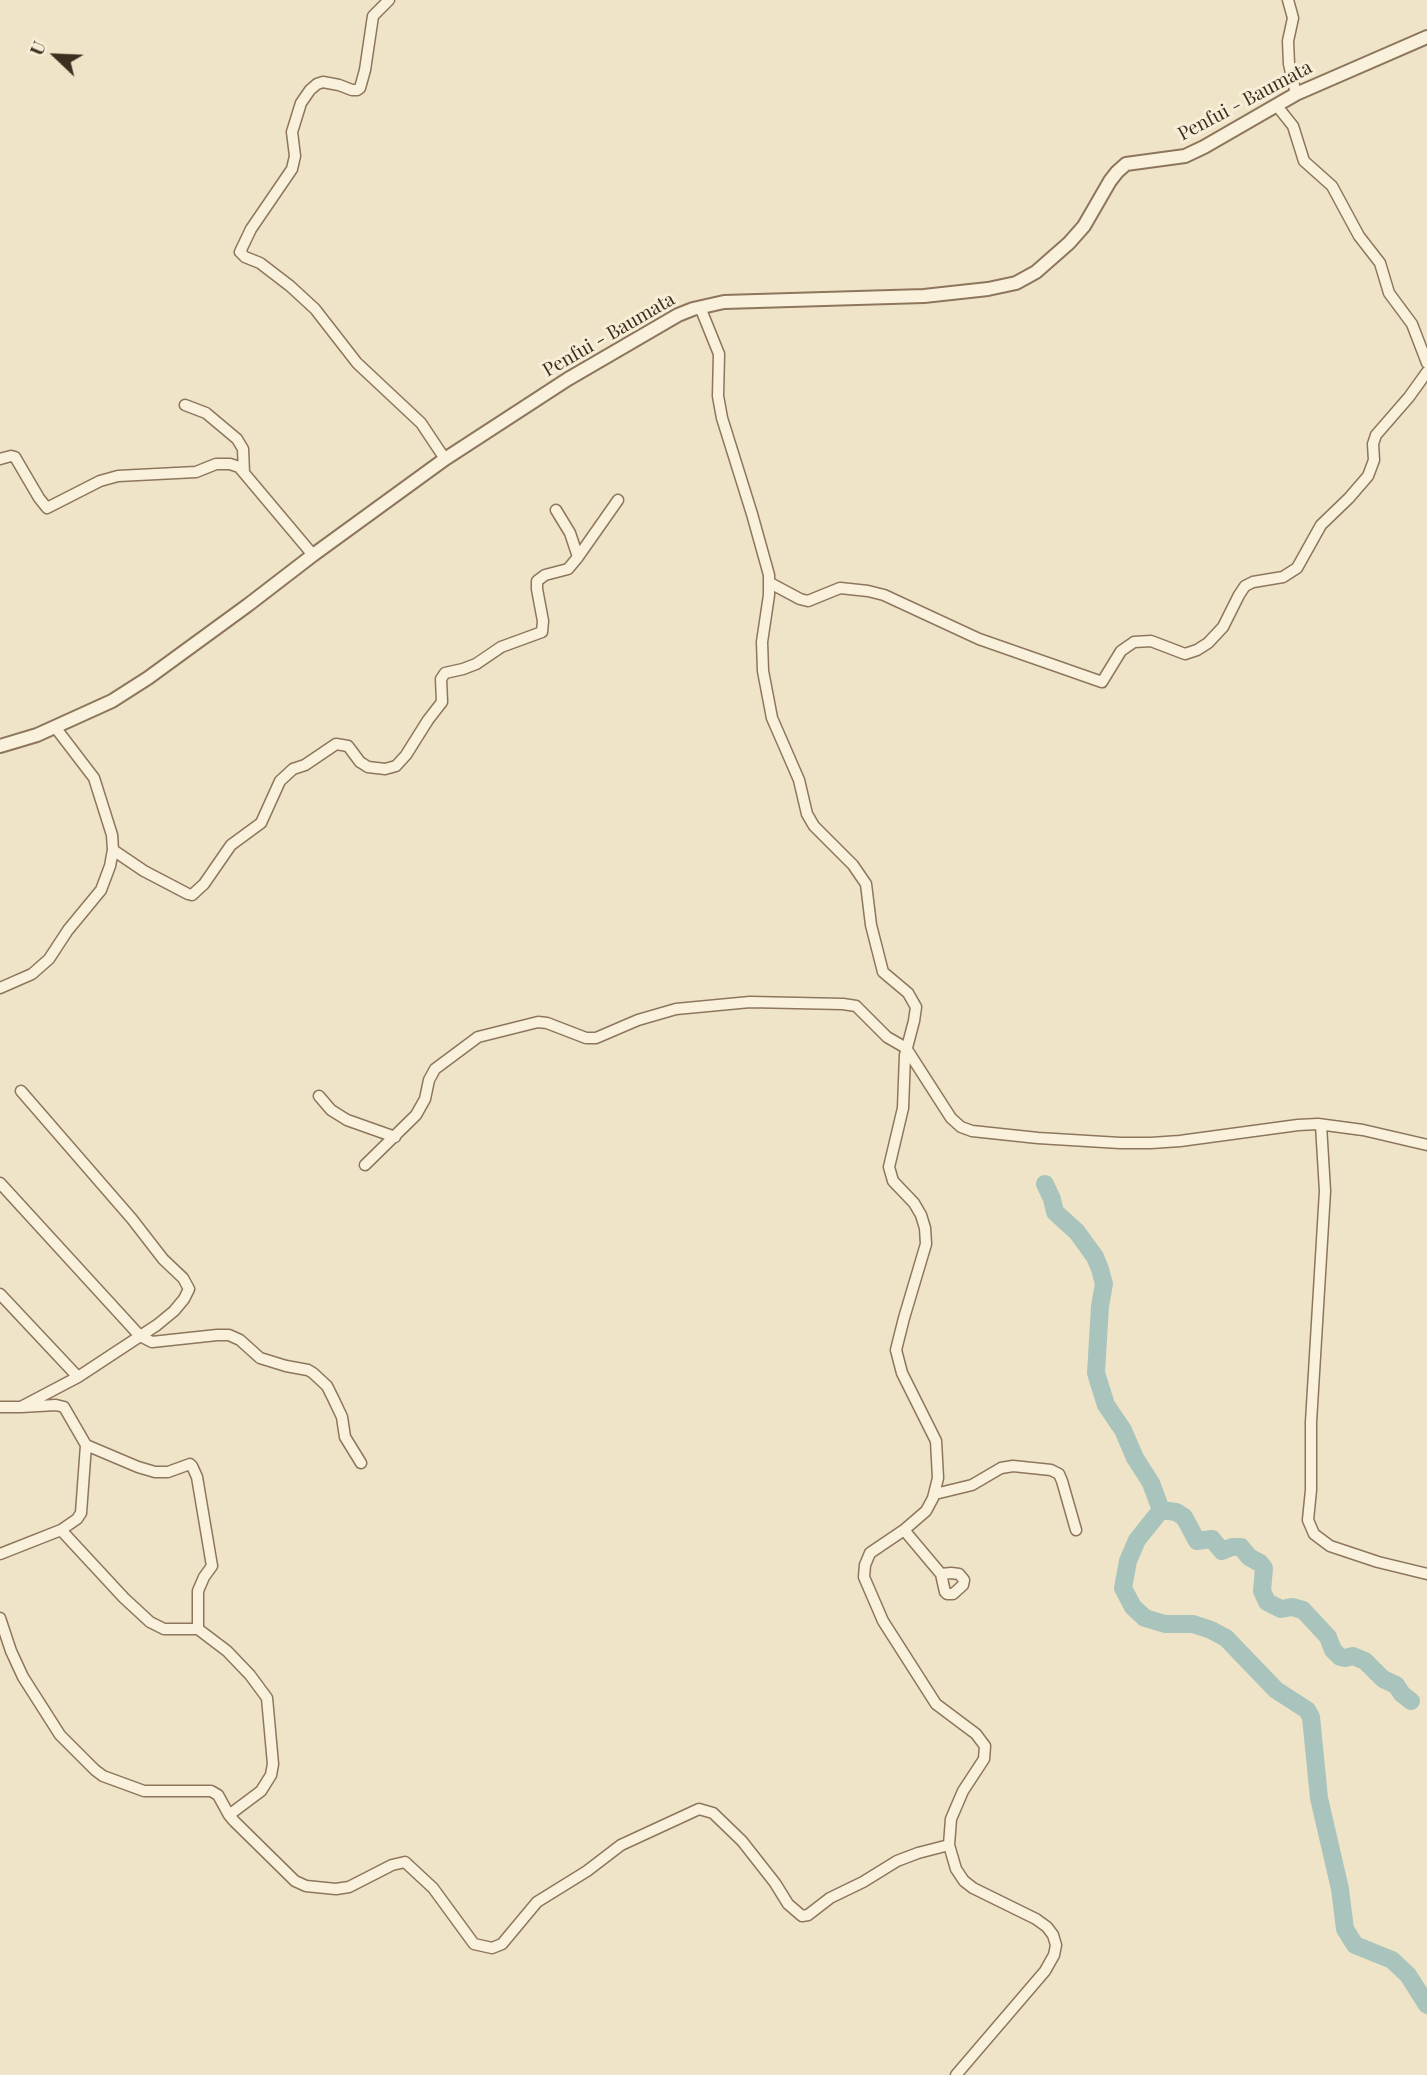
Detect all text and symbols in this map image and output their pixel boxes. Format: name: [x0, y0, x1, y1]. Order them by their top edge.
north arrow: [21, 21, 91, 91]
text: U: [22, 37, 51, 59]
street label: Penfui - Baumata: [1174, 56, 1316, 146]
street label: Penfui - Baumata: [539, 288, 679, 382]

